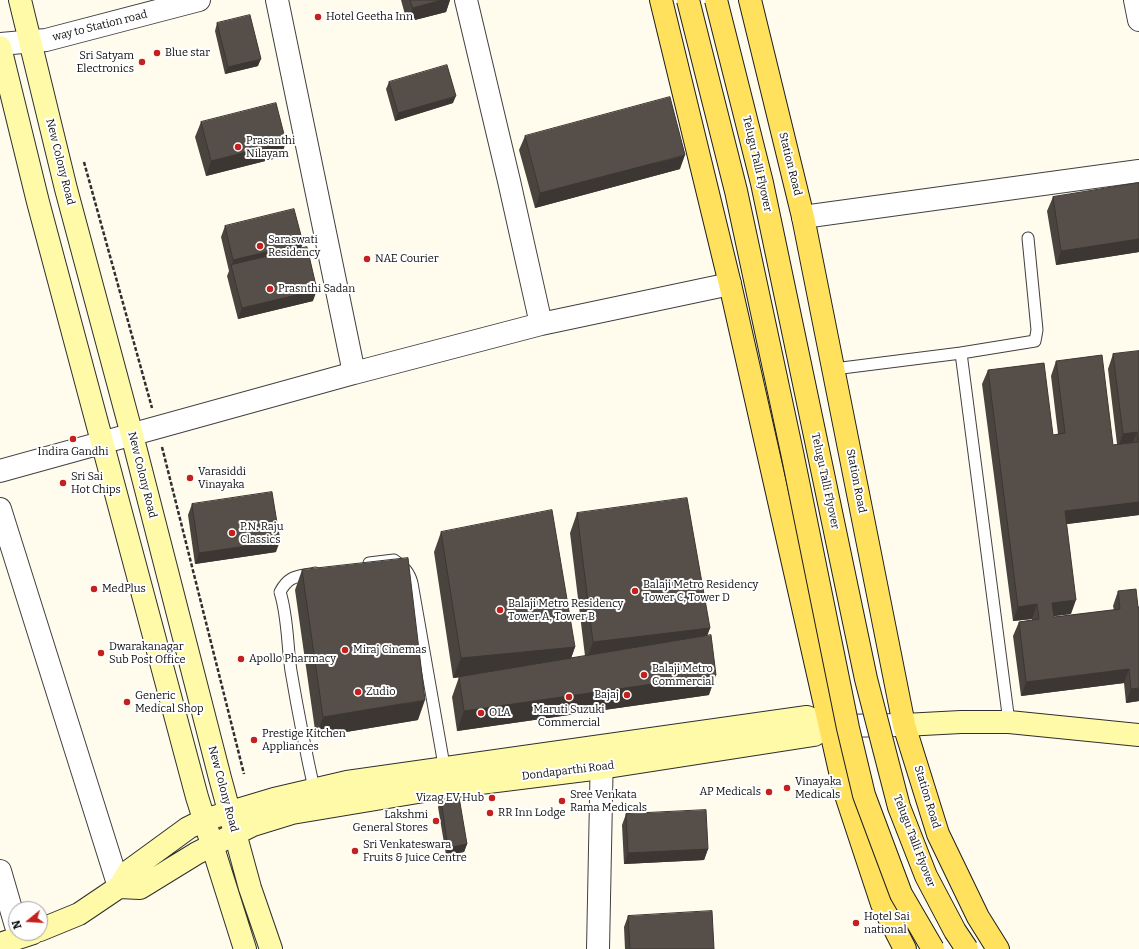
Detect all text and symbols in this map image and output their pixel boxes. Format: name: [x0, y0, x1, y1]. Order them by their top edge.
street label: way to Station road: [51, 8, 149, 44]
place label: Hotel Geetha Inn: [326, 10, 413, 24]
marker: Hotel Geetha Inn: [313, 12, 323, 22]
place label: Blue star: [165, 46, 210, 60]
marker: Blue star: [152, 48, 162, 58]
place label: Sri Satyam Electronics: [76, 49, 134, 75]
marker: Sri Satyam Electronics: [137, 57, 147, 67]
street label: Telugu Talli Flyover: [740, 115, 774, 213]
street label: New Colony Road: [43, 117, 77, 207]
street label: Station Road: [776, 131, 804, 197]
place label: Prasanthi Nilayam: [246, 134, 295, 160]
marker: Prasanthi Nilayam: [233, 142, 243, 152]
place label: Saraswati Residency: [268, 233, 320, 259]
marker: Saraswati Residency: [255, 241, 265, 251]
place label: NAE Courier: [375, 252, 439, 266]
marker: NAE Courier: [362, 254, 372, 264]
place label: Prasnthi Sadan: [278, 282, 355, 296]
marker: Prasnthi Sadan: [265, 284, 275, 294]
street label: New Colony Road: [125, 430, 159, 520]
street label: Telugu Talli Flyover: [808, 432, 842, 530]
marker: Indira Gandhi: [68, 434, 78, 444]
place label: Indira Gandhi: [38, 445, 108, 459]
street label: Station Road: [843, 448, 869, 514]
place label: Varasiddi Vinayaka: [198, 465, 246, 491]
place label: Sri Sai Hot Chips: [71, 470, 121, 496]
marker: Varasiddi Vinayaka: [185, 473, 195, 483]
marker: Sri Sai Hot Chips: [58, 478, 68, 488]
place label: P.N. Raju Classics: [240, 520, 284, 546]
marker: P.N. Raju Classics: [227, 528, 237, 538]
place label: Balaji Metro Residency Tower C, Tower D: [643, 578, 758, 604]
place label: MedPlus: [102, 582, 146, 596]
marker: MedPlus: [89, 584, 99, 594]
marker: Balaji Metro Residency Tower C, Tower D: [630, 586, 640, 596]
place label: Balaji Metro Residency Tower A, Tower B: [508, 597, 623, 623]
marker: Balaji Metro Residency Tower A, Tower B: [495, 605, 505, 615]
place label: Dwarakanagar Sub Post Office: [109, 640, 186, 666]
place label: Miraj Cinemas: [353, 643, 427, 657]
marker: Miraj Cinemas: [340, 645, 350, 655]
marker: Dwarakanagar Sub Post Office: [96, 648, 106, 658]
place label: Apollo Pharmacy: [249, 652, 336, 666]
marker: Apollo Pharmacy: [236, 654, 246, 664]
place label: Balaji Metro Commercial: [652, 662, 715, 688]
marker: Balaji Metro Commercial: [639, 670, 649, 680]
place label: Zudio: [366, 685, 395, 699]
marker: Zudio: [353, 687, 363, 697]
place label: Bajaj: [594, 688, 619, 702]
place label: Generic Medical Shop: [135, 689, 204, 715]
marker: Bajaj: [622, 690, 632, 700]
marker: Maruti Suzuki Commercial: [564, 692, 574, 702]
marker: Generic Medical Shop: [122, 697, 132, 707]
place label: Maruti Suzuki Commercial: [533, 703, 605, 729]
place label: OLA: [489, 706, 511, 720]
marker: OLA: [476, 708, 486, 718]
place label: Prestige Kitchen Appliances: [262, 727, 346, 753]
marker: Prestige Kitchen Appliances: [249, 735, 259, 745]
street label: New Colony Road: [205, 745, 241, 833]
street label: Dondaparthi Road: [521, 759, 615, 783]
street label: Station Road: [911, 764, 943, 830]
place label: Vinayaka Medicals: [795, 775, 842, 801]
marker: Vinayaka Medicals: [782, 783, 792, 793]
place label: AP Medicals: [699, 785, 761, 799]
marker: AP Medicals: [764, 787, 774, 797]
place label: Sree Venkata Rama Medicals: [570, 788, 647, 814]
place label: Vizag EV Hub: [416, 791, 484, 805]
marker: Vizag EV Hub: [487, 793, 497, 803]
street label: Telugu Talli Flyover: [890, 793, 938, 889]
marker: Sree Venkata Rama Medicals: [557, 796, 567, 806]
place label: RR Inn Lodge: [498, 806, 565, 820]
place label: Lakshmi General Stores: [353, 808, 428, 834]
marker: RR Inn Lodge: [485, 808, 495, 818]
marker: Lakshmi General Stores: [431, 816, 441, 826]
place label: Sri Venkateswara Fruits & Juice Centre: [363, 838, 467, 864]
marker: Sri Venkateswara Fruits & Juice Centre: [350, 846, 360, 856]
north arrow: [8, 901, 48, 941]
place label: Hotel Sai national: [864, 910, 910, 936]
marker: Hotel Sai national: [851, 918, 861, 928]
text: N: [10, 919, 25, 931]

